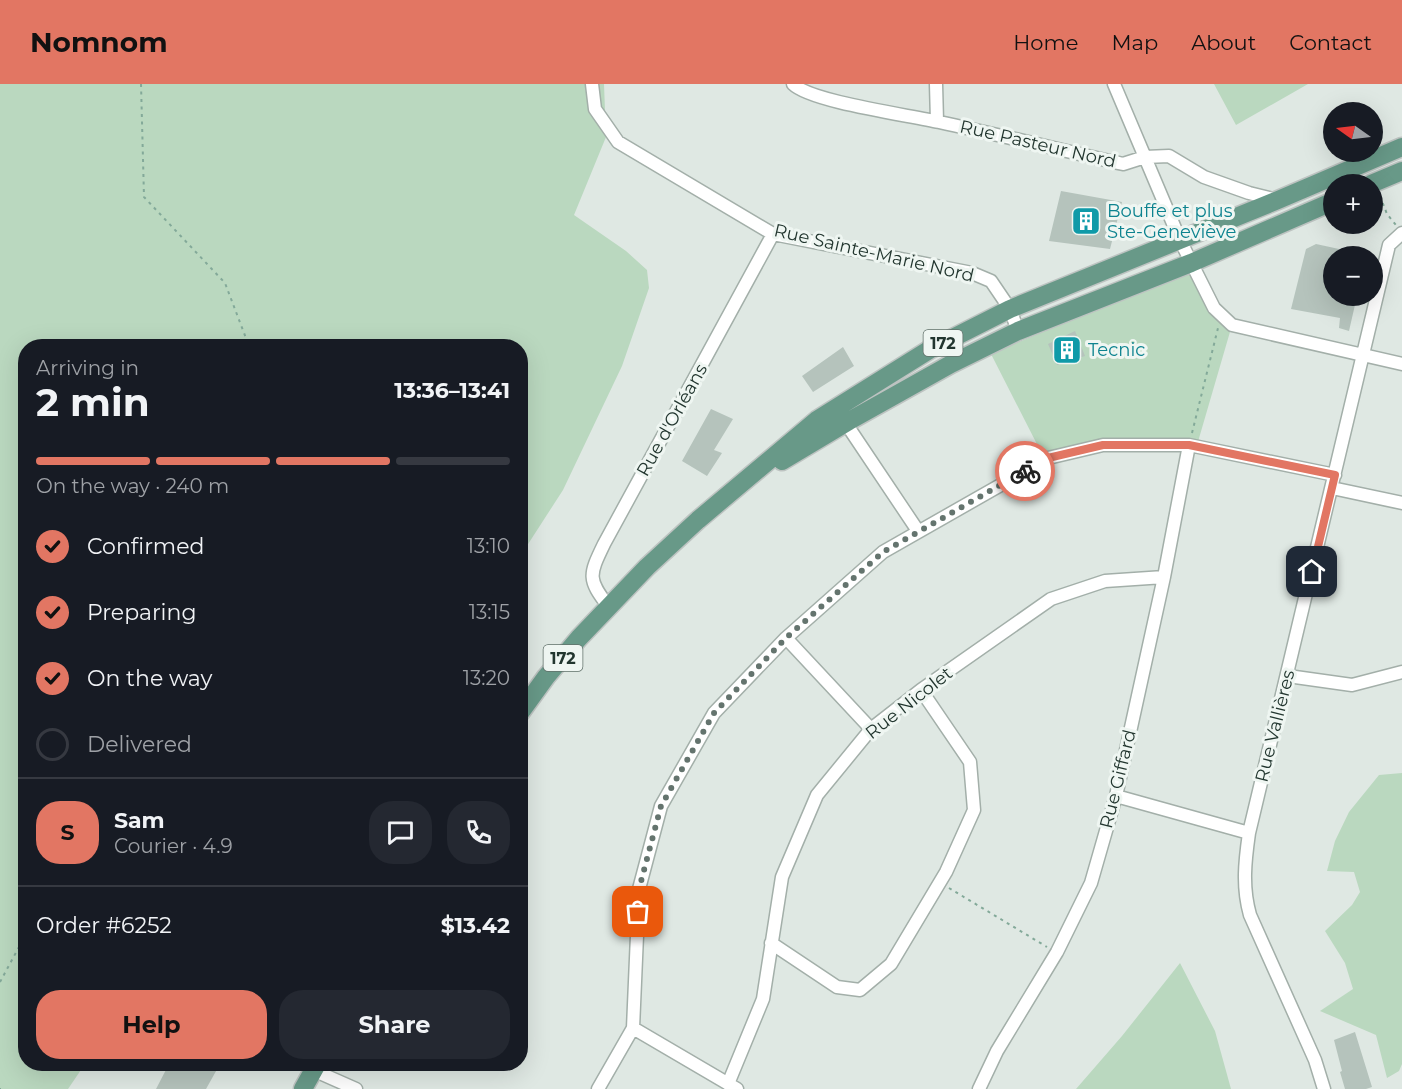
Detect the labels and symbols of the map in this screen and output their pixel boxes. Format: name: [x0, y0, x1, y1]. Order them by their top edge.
north arrow: [1323, 102, 1383, 162]
street label: Rue Pasteur Nord: [958, 115, 1118, 173]
place label: Bouffe et plus Ste-Geneviève: [1107, 200, 1237, 243]
building icon: Bouffe et plus Ste-Geneviève: [1070, 205, 1102, 237]
street label: Rue Sainte-Marie Nord: [772, 219, 976, 287]
road number: 172: [924, 330, 962, 356]
building icon: Tecnic: [1051, 334, 1083, 366]
place label: Tecnic: [1088, 339, 1146, 361]
street label: Rue d'Orléans: [632, 360, 712, 480]
courier: [995, 441, 1055, 501]
pin: [1286, 546, 1337, 597]
road number: 172: [544, 645, 582, 671]
street label: Rue Nicolet: [861, 662, 957, 744]
street label: Rue Vallières: [1250, 667, 1300, 784]
street label: Rue Giffard: [1095, 727, 1141, 831]
pin: [612, 886, 663, 937]

